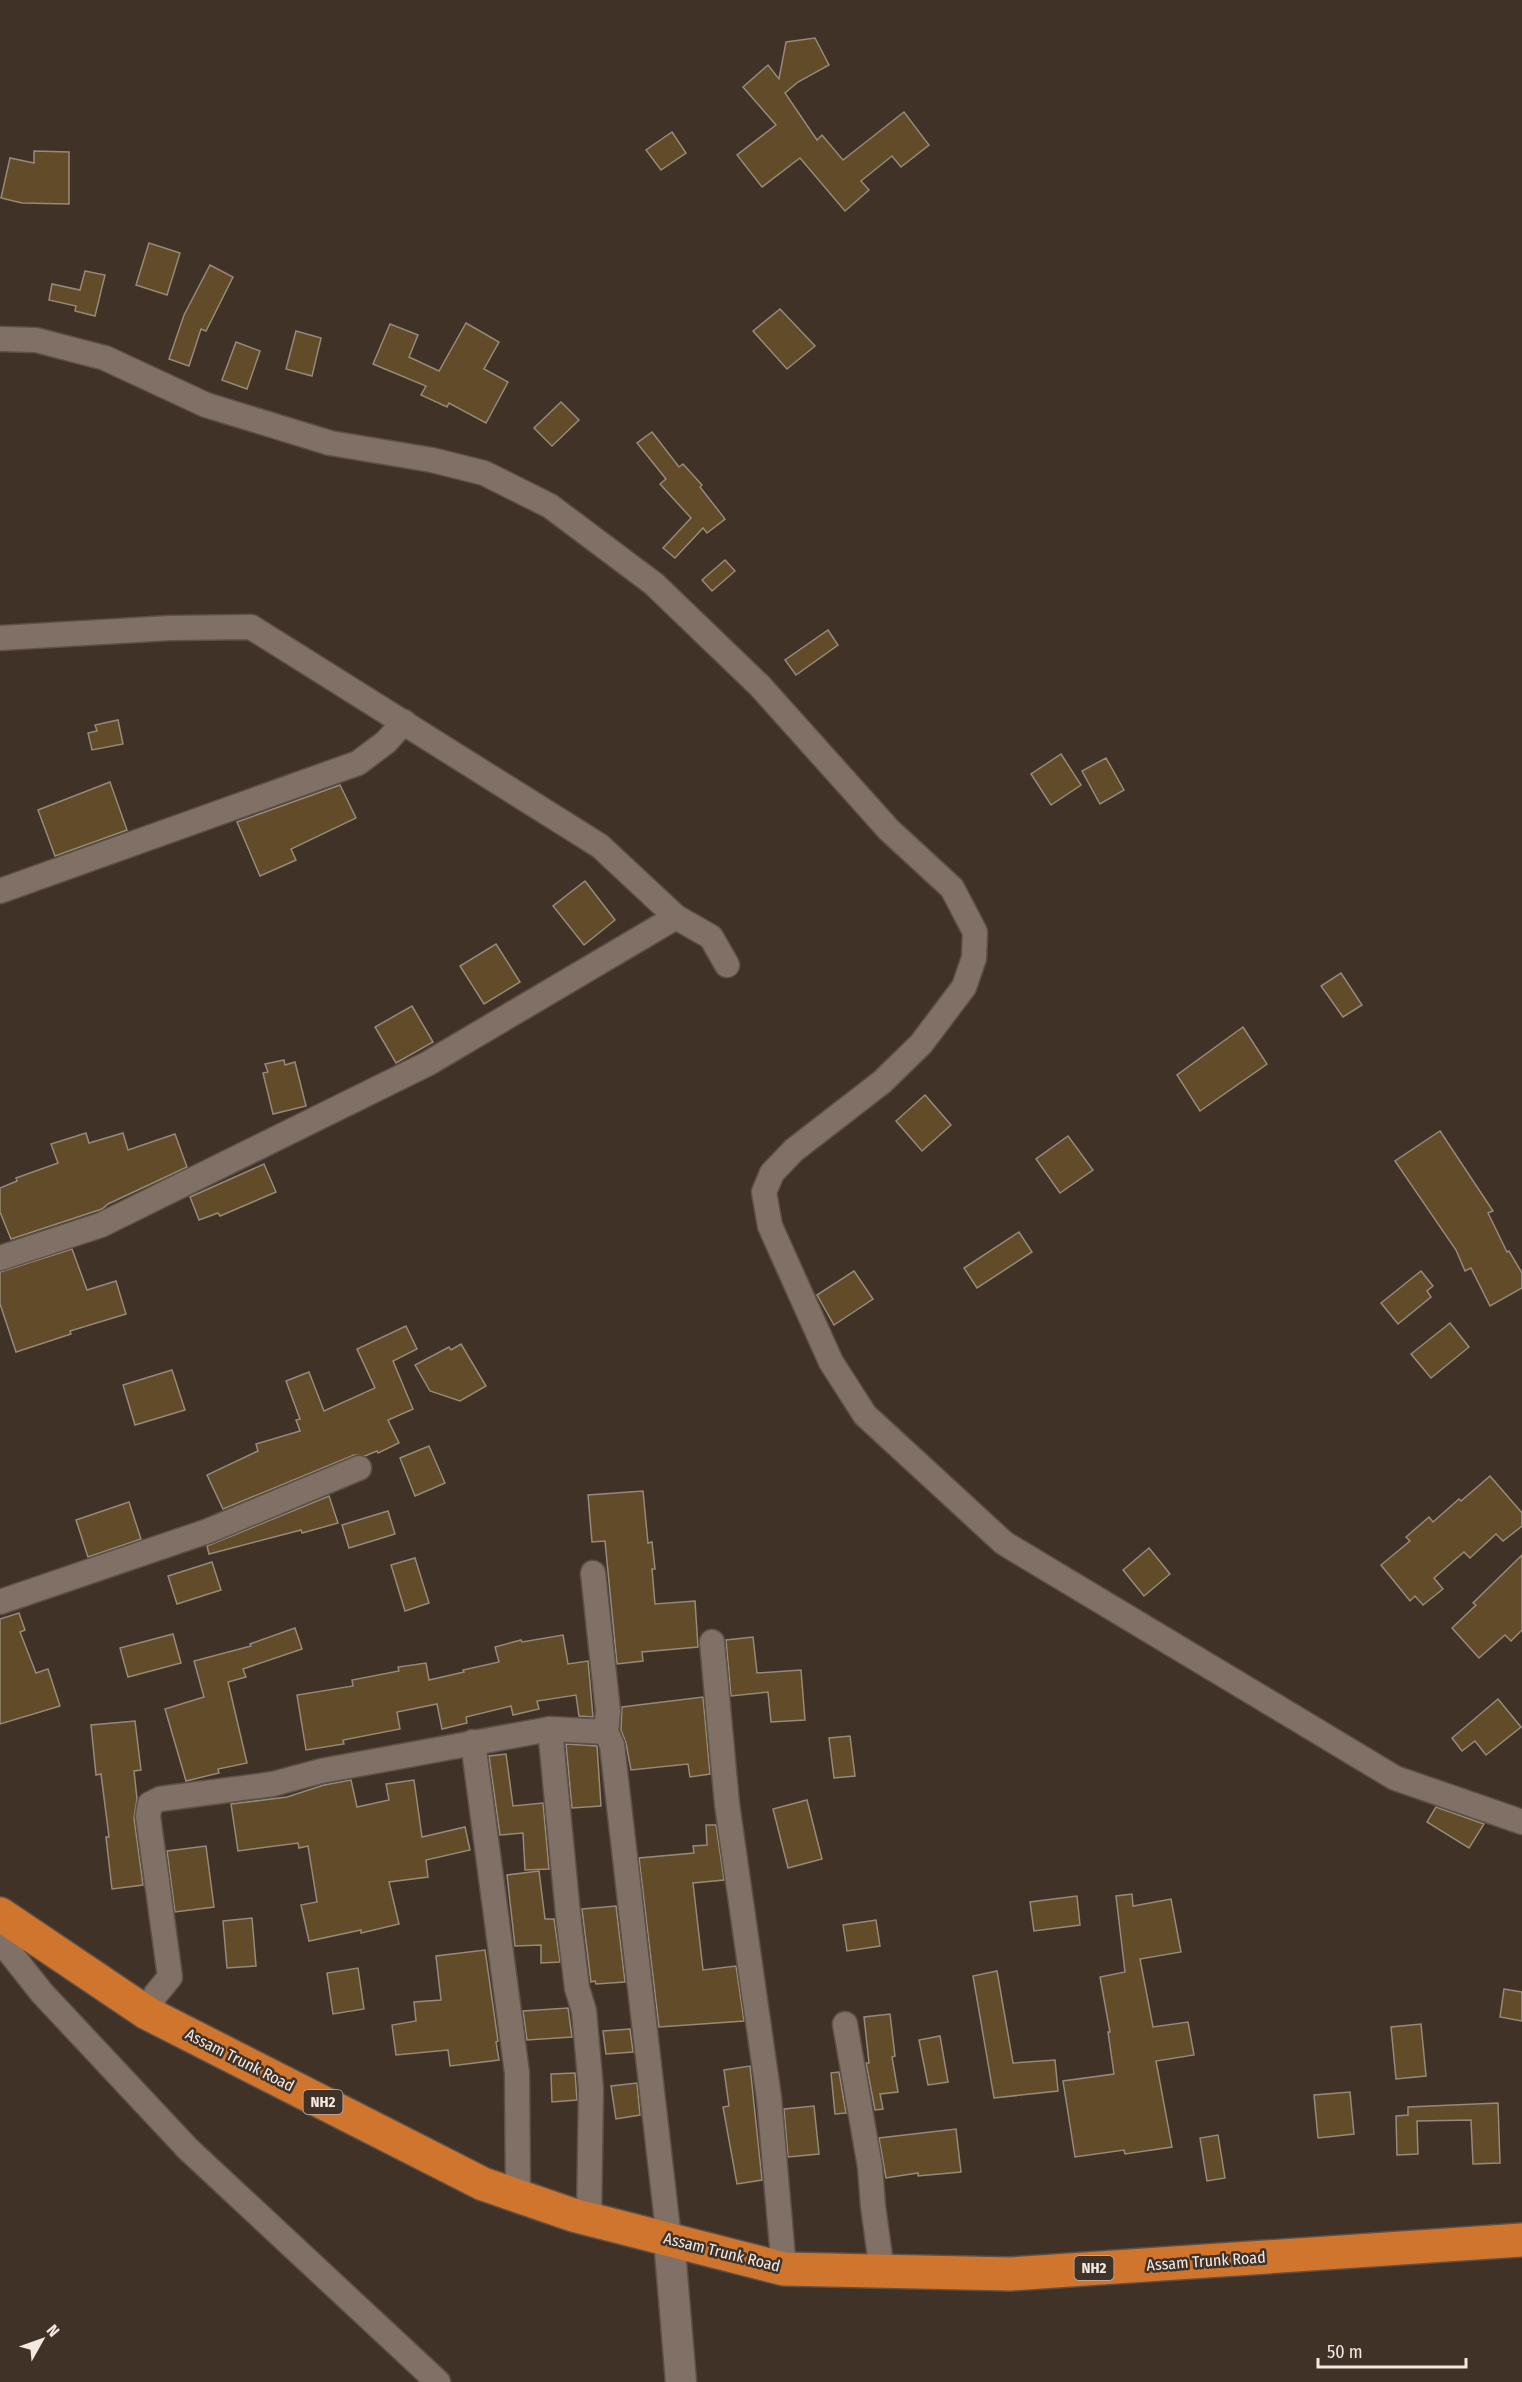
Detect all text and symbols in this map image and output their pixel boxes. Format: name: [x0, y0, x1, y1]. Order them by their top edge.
street label: Assam Trunk Road: [182, 2024, 298, 2096]
road number: NH2: [304, 2090, 342, 2114]
street label: Assam Trunk Road: [662, 2228, 782, 2276]
street label: Assam Trunk Road: [1146, 2247, 1266, 2275]
road number: NH2: [1074, 2256, 1114, 2280]
north arrow: [12, 2310, 72, 2370]
text: N: [43, 2321, 63, 2340]
scale bar: [1318, 2331, 1466, 2369]
text: 50 m: [1327, 2341, 1363, 2363]

